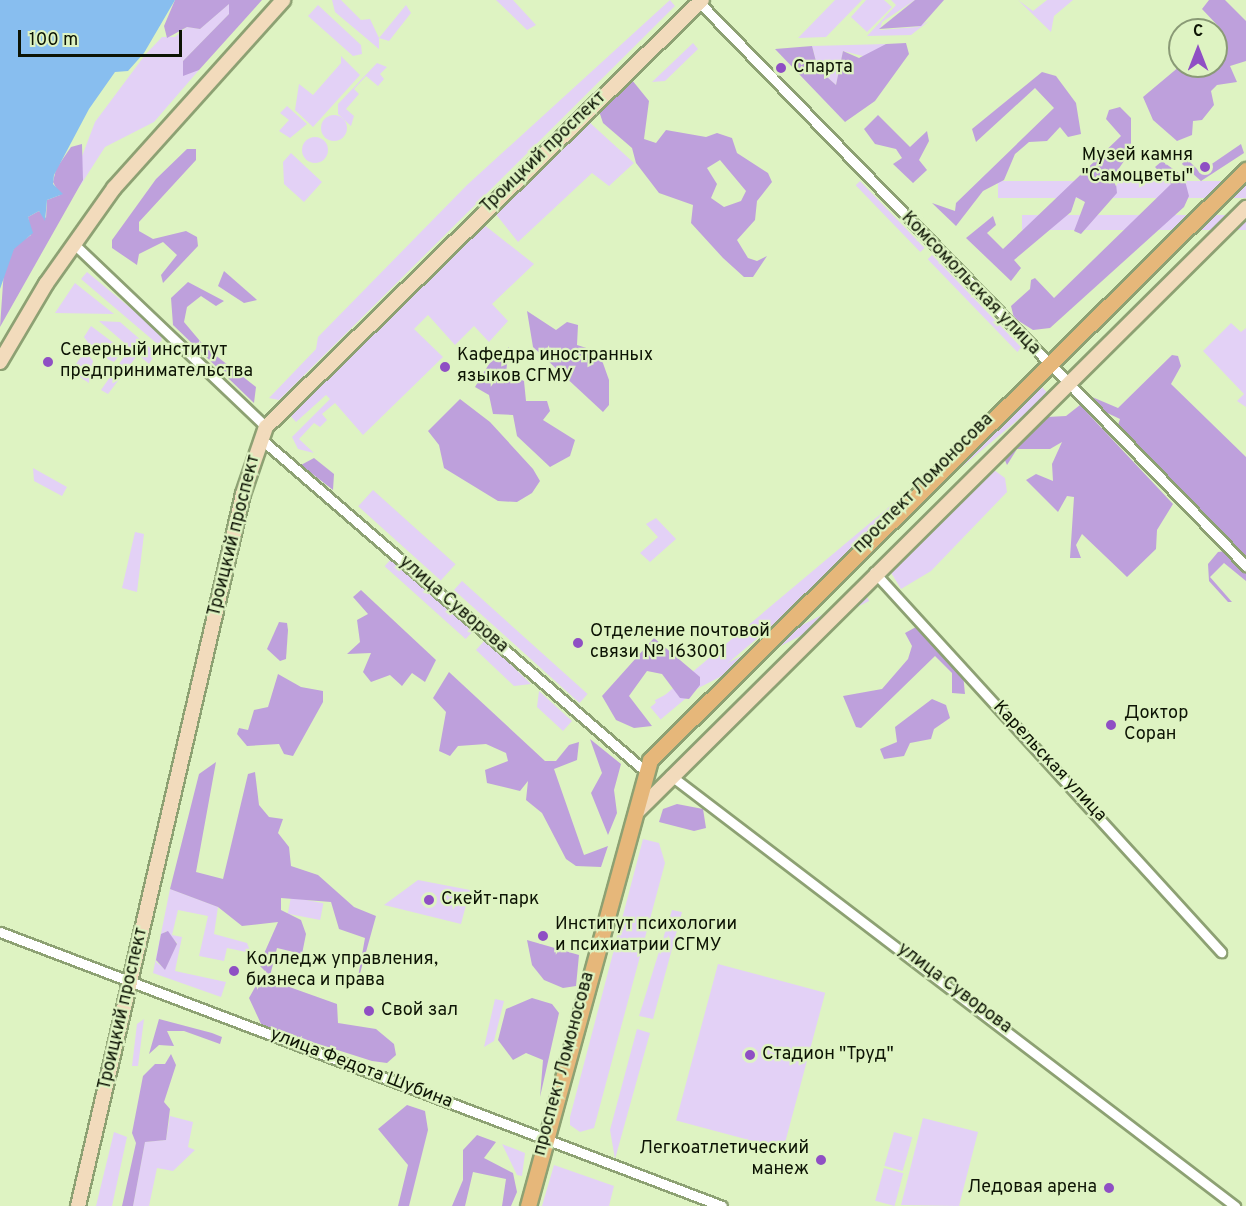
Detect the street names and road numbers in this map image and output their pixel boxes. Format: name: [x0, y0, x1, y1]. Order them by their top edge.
street label: Троицкий проспект: [477, 88, 611, 218]
street label: Комсомольская улица: [896, 208, 1044, 360]
street label: проспект Ломоносова: [849, 409, 999, 559]
street label: Троицкий проспект: [204, 453, 266, 619]
street label: улица Суворова: [394, 552, 512, 658]
street label: Карельская улица: [988, 697, 1110, 827]
street label: Троицкий проспект: [95, 926, 153, 1092]
street label: улица Суворова: [893, 939, 1015, 1039]
street label: проспект Ломоносова: [530, 970, 600, 1158]
street label: улица Федота Шубина: [267, 1024, 455, 1114]

